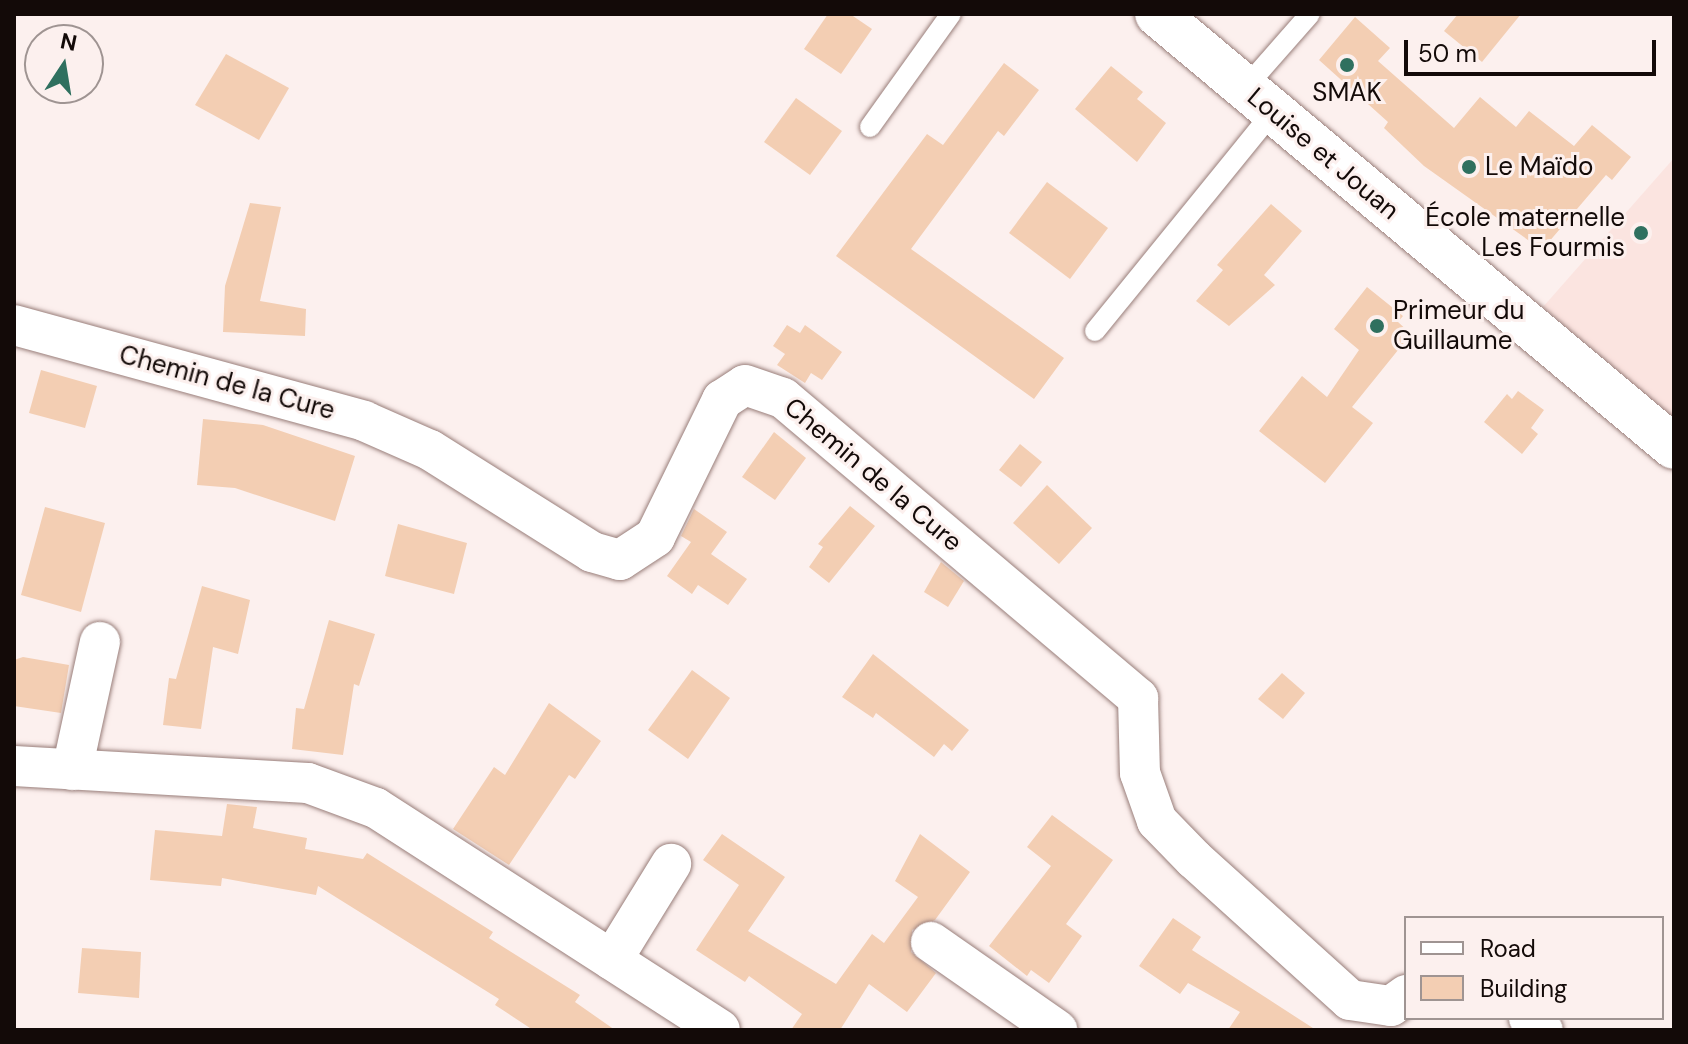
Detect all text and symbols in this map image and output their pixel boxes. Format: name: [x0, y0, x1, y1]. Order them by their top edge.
north arrow: [24, 24, 104, 104]
scale bar: [1408, 24, 1660, 74]
text: N: [58, 26, 80, 58]
text: 50 m: [1418, 38, 1477, 69]
marker: SMAK: [1338, 56, 1356, 74]
place label: SMAK: [1312, 77, 1382, 109]
street label: Louise et Jouan: [1241, 82, 1405, 226]
place label: Le Maïdo: [1485, 151, 1593, 183]
marker: Le Maïdo: [1460, 158, 1478, 176]
place label: École maternelle Les Fourmis: [1425, 202, 1625, 264]
marker: École maternelle Les Fourmis: [1632, 224, 1650, 242]
place label: Primeur du Guillaume: [1393, 295, 1525, 356]
marker: Primeur du Guillaume: [1368, 317, 1386, 335]
street label: Chemin de la Cure: [116, 339, 338, 427]
street label: Chemin de la Cure: [778, 392, 968, 558]
legend: [1404, 916, 1664, 1020]
text: Road: [1480, 933, 1536, 964]
text: Building: [1480, 973, 1567, 1004]

